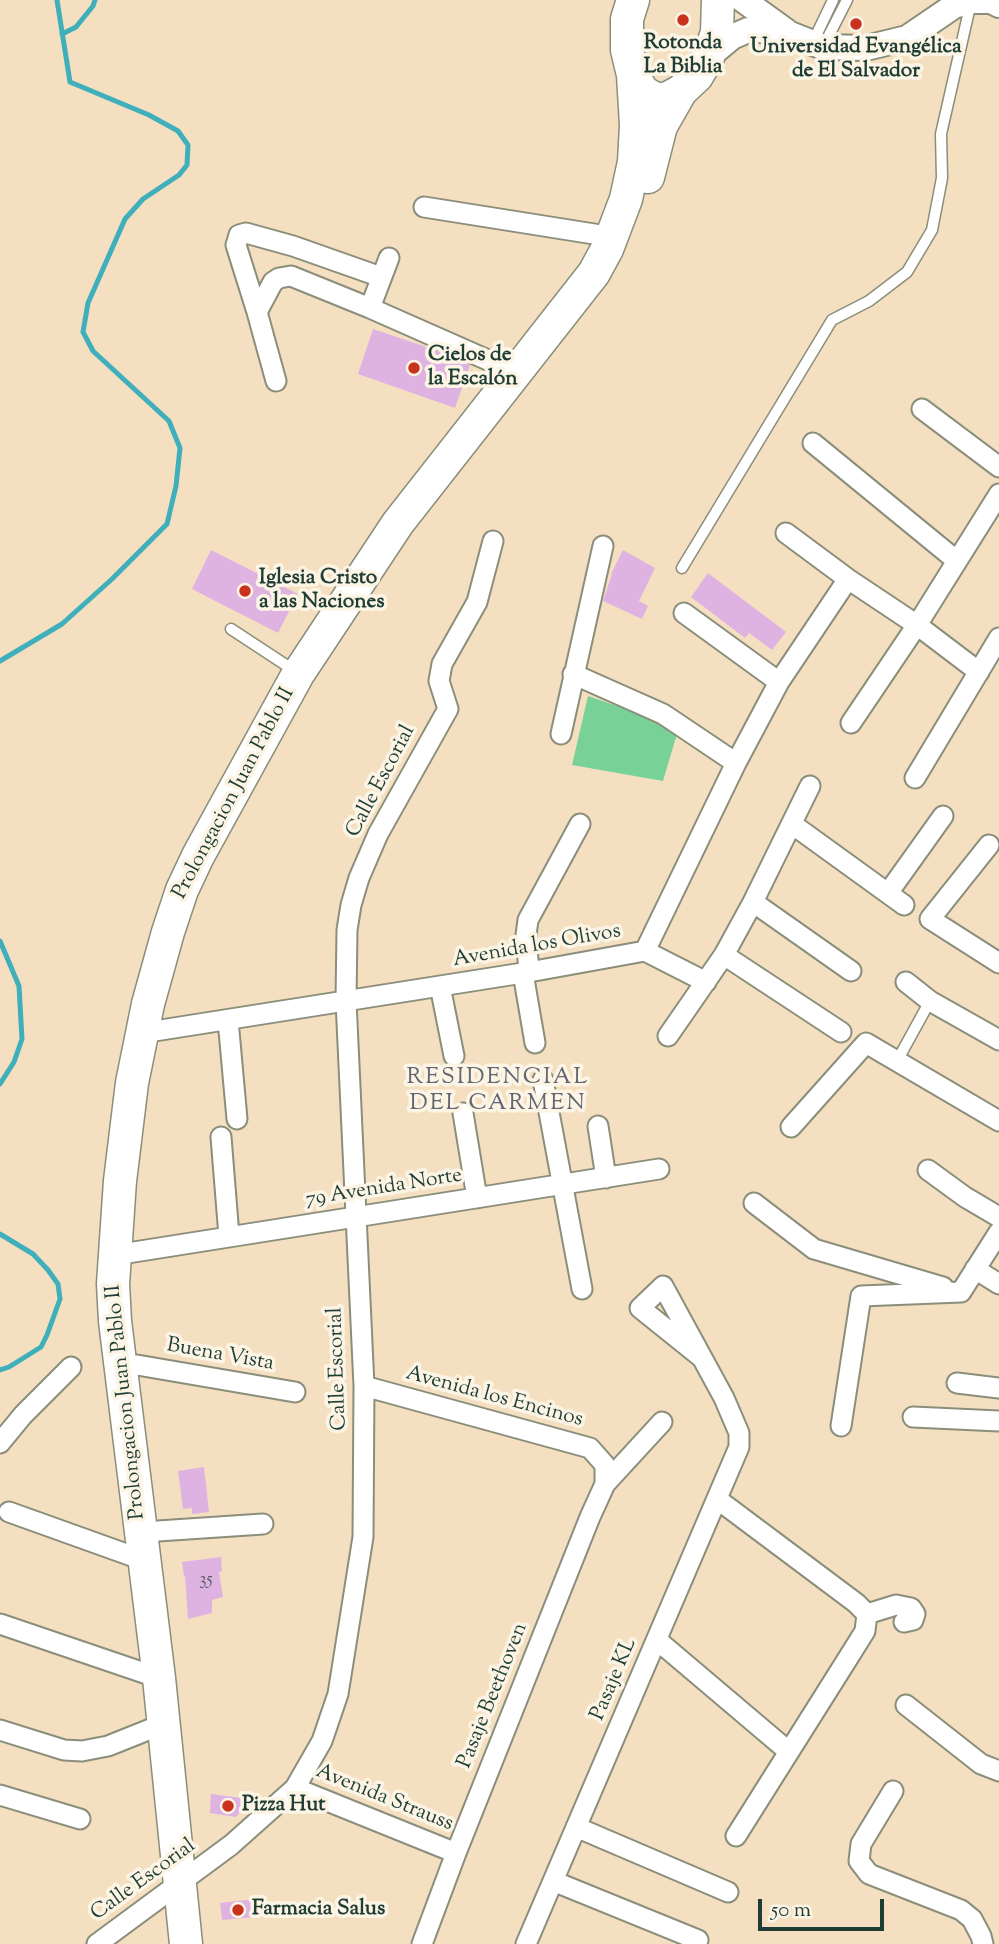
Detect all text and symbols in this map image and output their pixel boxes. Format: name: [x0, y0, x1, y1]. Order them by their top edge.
marker: Rotonda La Biblia: [675, 12, 691, 28]
marker: Universidad Evangélica de El Salvador: [848, 16, 864, 32]
place label: Rotonda La Biblia: [644, 31, 722, 81]
place label: Universidad Evangélica de El Salvador: [750, 35, 962, 85]
place label: Cielos de la Escalón: [428, 343, 518, 393]
marker: Cielos de la Escalón: [406, 360, 422, 376]
place label: Iglesia Cristo a las Naciones: [259, 566, 385, 616]
marker: Iglesia Cristo a las Naciones: [237, 583, 253, 599]
street label: Prolongacion Juan Pablo II: [168, 684, 302, 904]
street label: Calle Escorial: [342, 722, 422, 842]
street label: Avenida los Olivos: [451, 920, 623, 974]
district label: RESIDENCIAL DEL CARMEN: [408, 1065, 588, 1119]
street label: 79 Avenida Norte: [304, 1164, 464, 1214]
street label: Prolongacion Juan Pablo II: [102, 1283, 152, 1521]
street label: Calle Escorial: [324, 1307, 354, 1431]
street label: Buena Vista: [164, 1334, 276, 1378]
street label: Avenida los Encinos: [403, 1362, 585, 1434]
house number: 35: [199, 1570, 213, 1592]
street label: Pasaje Beethoven: [453, 1620, 535, 1772]
street label: Pasaje KL: [586, 1635, 644, 1725]
street label: Avenida Strauss: [312, 1760, 456, 1838]
place label: Pizza Hut: [242, 1793, 325, 1819]
marker: Pizza Hut: [220, 1798, 236, 1814]
street label: Calle Escorial: [87, 1835, 201, 1927]
scale bar: [761, 1884, 887, 1928]
text: 50 m: [771, 1896, 811, 1926]
place label: Farmacia Salus: [252, 1897, 385, 1923]
marker: Farmacia Salus: [230, 1902, 246, 1918]

